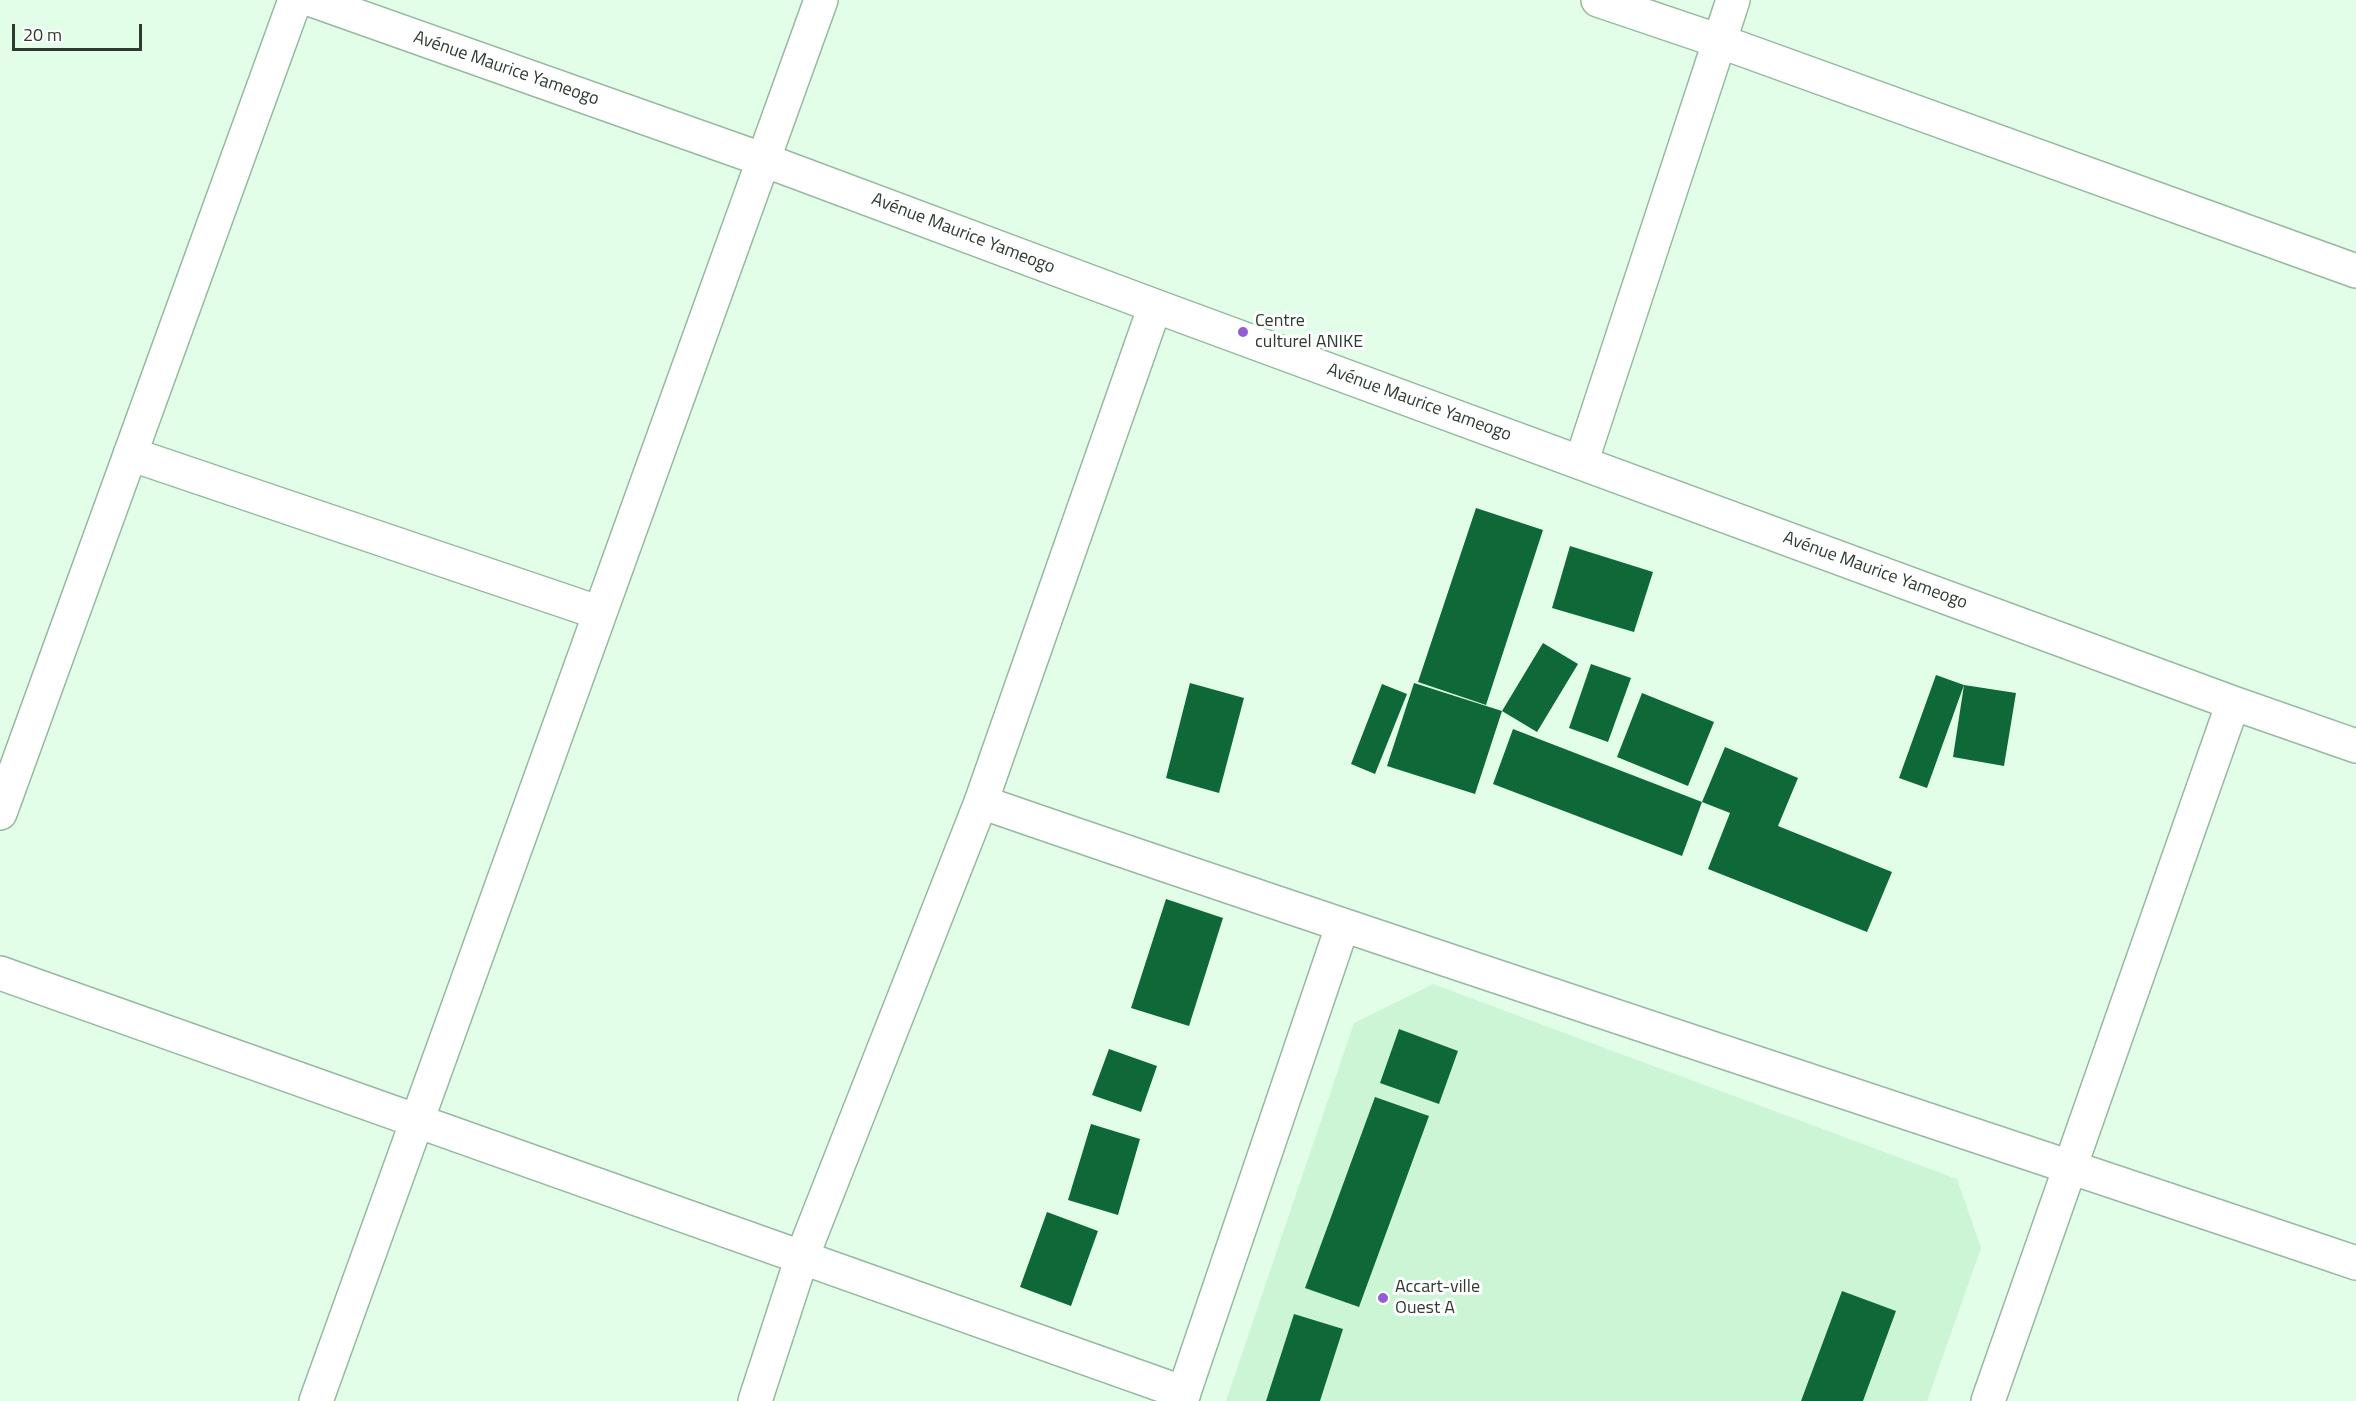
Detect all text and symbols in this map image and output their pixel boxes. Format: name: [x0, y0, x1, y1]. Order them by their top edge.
scale bar: [15, 12, 146, 50]
text: 20 m: [23, 21, 62, 48]
street label: Avénue Maurice Yameogo: [410, 27, 602, 111]
street label: Avénue Maurice Yameogo: [868, 189, 1058, 279]
place label: Centre culturel ANIKE: [1255, 311, 1363, 354]
marker: Centre culturel ANIKE: [1236, 325, 1250, 339]
street label: Avénue Maurice Yameogo: [1324, 360, 1514, 446]
street label: Avénue Maurice Yameogo: [1780, 528, 1970, 614]
place label: Accart-ville Ouest A: [1395, 1277, 1480, 1320]
marker: Accart-ville Ouest A: [1376, 1291, 1390, 1305]

